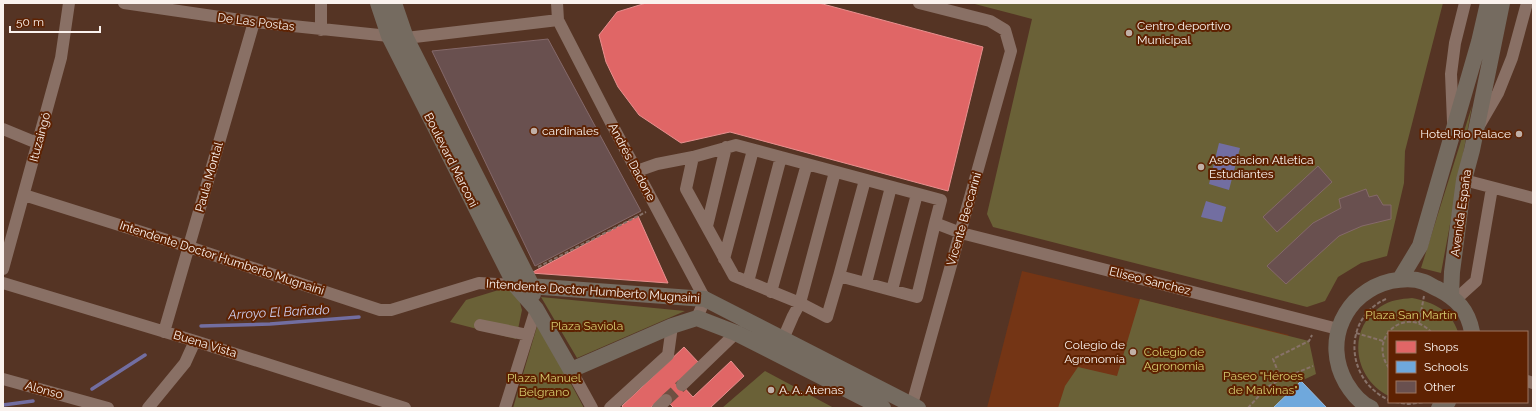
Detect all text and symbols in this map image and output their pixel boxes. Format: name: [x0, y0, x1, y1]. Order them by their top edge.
scale bar: [10, 8, 100, 34]
street label: De Las Postas: [217, 10, 296, 34]
text: 50 m: [16, 15, 44, 29]
place label: Centro deportivo Municipal: [1137, 19, 1231, 47]
marker: Centro deportivo Municipal: [1124, 28, 1134, 38]
street label: Boulevard Marconi: [421, 110, 481, 210]
street label: Ituzaingó: [27, 111, 53, 163]
street label: Andrés Dadone: [606, 121, 658, 203]
place label: cardinales: [542, 124, 599, 138]
marker: cardinales: [529, 126, 539, 136]
place label: Hotel Rio Palace: [1420, 127, 1511, 141]
marker: Hotel Rio Palace: [1514, 129, 1524, 139]
street label: Paula Montal: [192, 140, 226, 214]
place label: Asociacion Atletica Estudiantes: [1209, 153, 1314, 181]
marker: Asociacion Atletica Estudiantes: [1196, 162, 1206, 172]
street label: Avenida España: [1448, 168, 1474, 258]
street label: Vicente Beccarini: [944, 171, 984, 267]
street label: Intendente Doctor Humberto Mugnaini: [118, 218, 326, 298]
street label: Eliseo Sanchez: [1108, 264, 1192, 298]
street label: Intendente Doctor Humberto Mugnaini: [486, 277, 700, 305]
water label: Arroyo El Bañado: [227, 302, 330, 322]
park label: Plaza San Martín: [1365, 308, 1457, 322]
park label: Plaza Saviola: [551, 319, 623, 333]
street label: Buena Vista: [172, 328, 238, 360]
legend: [1388, 331, 1528, 403]
place label: Colegio de Agronomía: [1064, 338, 1125, 366]
text: Shops: [1424, 340, 1459, 354]
park label: Colegio de Agronomia: [1144, 345, 1204, 373]
marker: Colegio de Agronomía: [1128, 347, 1138, 357]
text: Schools: [1424, 360, 1468, 374]
park label: Paseo "Héroes de Malvinas": [1223, 369, 1303, 397]
park label: Plaza Manuel Belgrano: [507, 371, 582, 399]
street label: Alonso: [24, 378, 64, 402]
text: Other: [1424, 380, 1456, 394]
place label: A. A. Atenas: [779, 383, 843, 397]
marker: A. A. Atenas: [766, 385, 776, 395]

